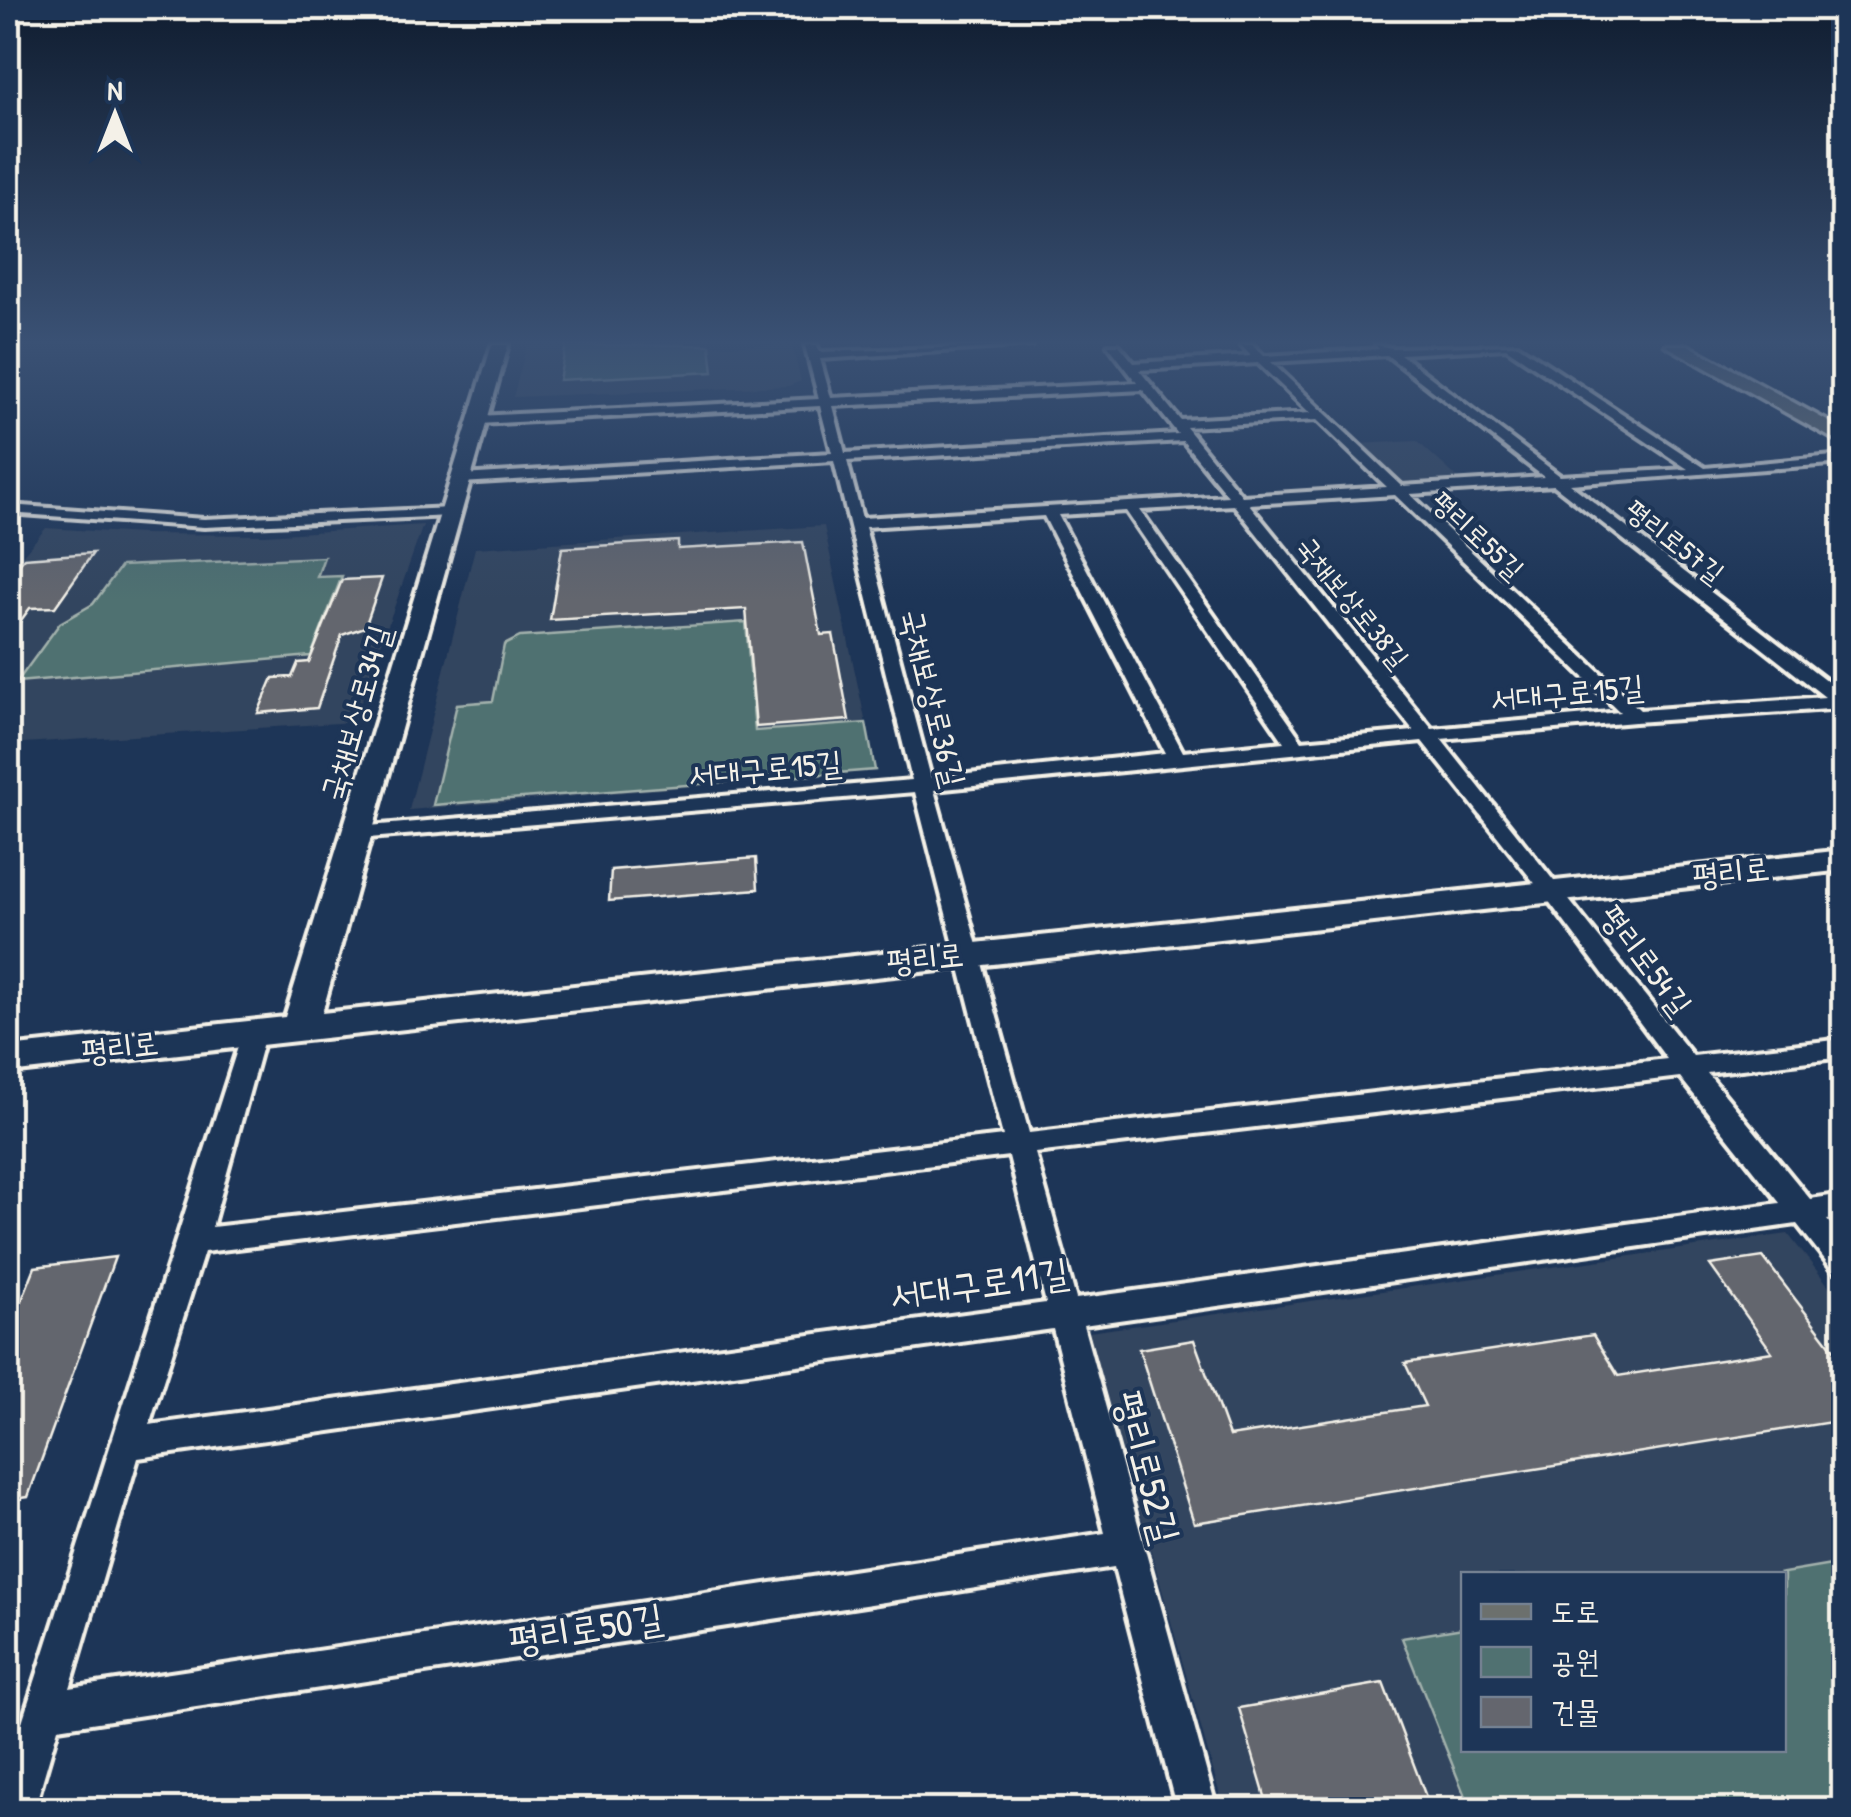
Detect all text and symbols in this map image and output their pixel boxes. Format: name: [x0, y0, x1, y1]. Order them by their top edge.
north arrow: [65, 65, 165, 165]
text: N: [108, 71, 123, 109]
street label: 평리로55길: [1423, 482, 1533, 588]
street label: 평리로57길: [1618, 490, 1732, 592]
street label: 국채보상로38길: [1288, 528, 1418, 676]
street label: 국채보상로36길: [891, 605, 976, 791]
street label: 국채보상로34길: [310, 620, 401, 806]
street label: 서대구로15길: [1488, 664, 1645, 721]
street label: 서대구로15길: [686, 740, 843, 797]
street label: 평리로: [1690, 846, 1772, 897]
street label: 평리로54길: [1591, 895, 1702, 1024]
street label: 평리로: [884, 932, 966, 983]
street label: 평리로: [79, 1020, 161, 1073]
street label: 서대구로11길: [886, 1245, 1072, 1321]
street label: 평리로52길: [1103, 1385, 1193, 1549]
legend: [1461, 1572, 1786, 1752]
street label: 평리로50길: [505, 1590, 667, 1666]
text: 도로: [1551, 1591, 1599, 1631]
text: 공원: [1551, 1641, 1599, 1681]
text: 건물: [1551, 1691, 1599, 1731]

